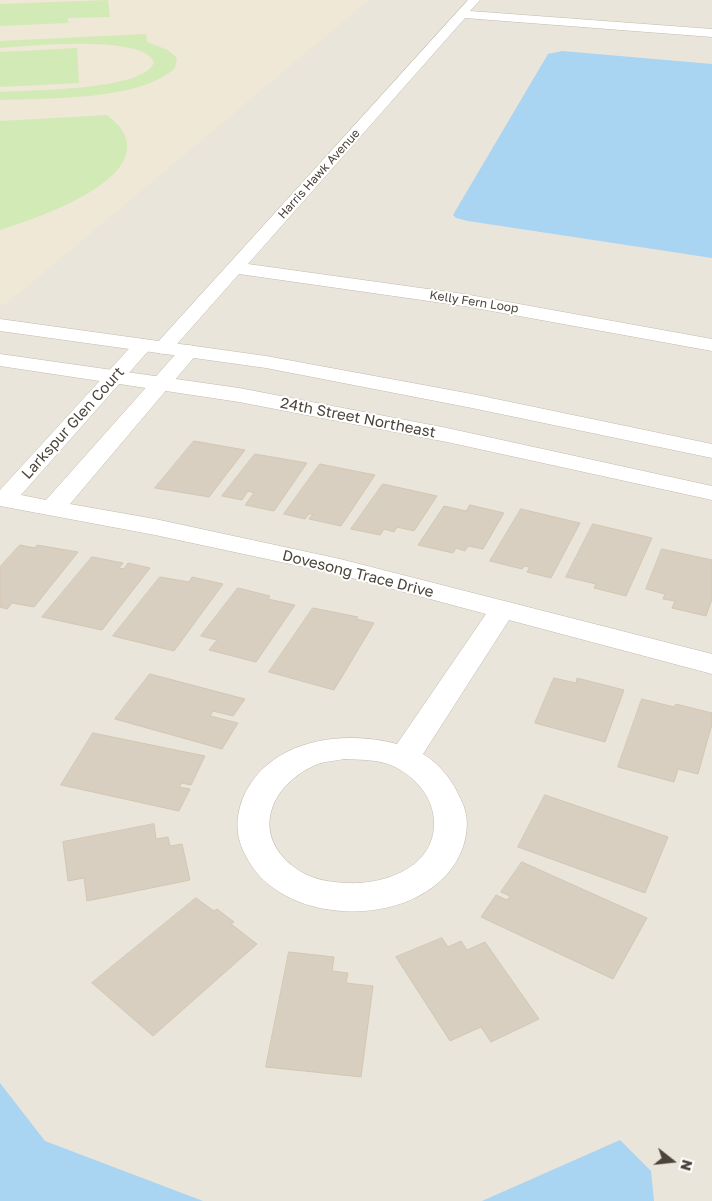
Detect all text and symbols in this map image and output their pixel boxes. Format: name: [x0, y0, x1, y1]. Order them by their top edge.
street label: Harris Hawk Avenue: [275, 126, 363, 222]
street label: Kelly Fern Loop: [429, 288, 519, 316]
street label: Larkspur Glen Court: [18, 363, 128, 483]
street label: 24th Street Northeast: [279, 394, 437, 442]
street label: Dovesong Trace Drive: [281, 547, 435, 601]
north arrow: [647, 1136, 697, 1186]
text: N: [677, 1158, 697, 1173]

